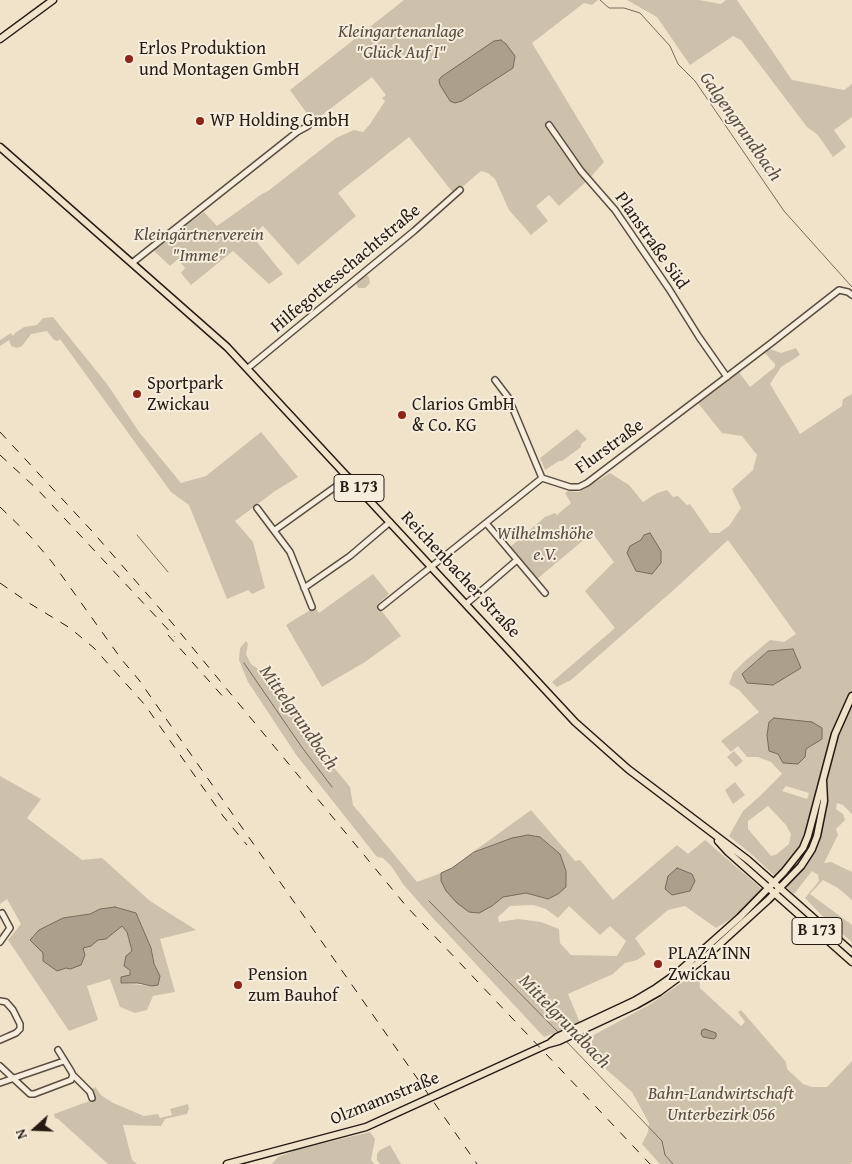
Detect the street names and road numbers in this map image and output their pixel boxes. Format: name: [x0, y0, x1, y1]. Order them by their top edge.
street label: Planstraße Süd: [610, 188, 692, 294]
street label: Hilfegottesschachtstraße: [267, 200, 425, 338]
street label: Flurstraße: [572, 415, 648, 479]
road number: B 173: [334, 474, 384, 502]
street label: Reichenbacher Straße: [396, 507, 524, 643]
road number: B 173: [792, 918, 842, 944]
street label: Olzmannstraße: [327, 1067, 443, 1131]

